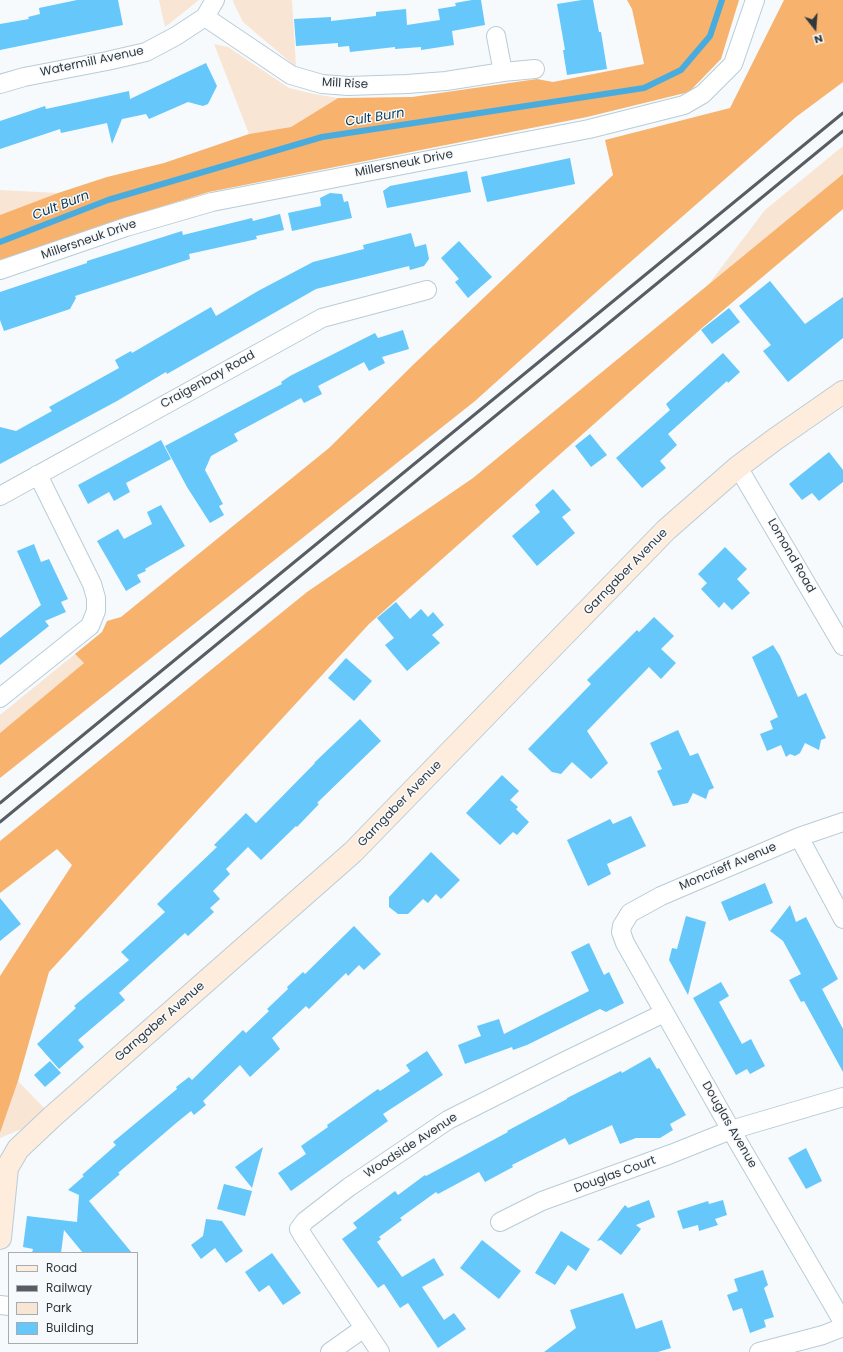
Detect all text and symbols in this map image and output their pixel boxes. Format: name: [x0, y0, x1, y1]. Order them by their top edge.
north arrow: [795, 8, 835, 48]
text: N: [812, 31, 825, 48]
street label: Watermill Avenue: [39, 44, 145, 80]
street label: Mill Rise: [321, 76, 369, 92]
water label: Cult Burn: [344, 106, 406, 130]
street label: Millersneuk Drive: [354, 147, 454, 181]
water label: Cult Burn: [30, 188, 92, 224]
street label: Millersneuk Drive: [40, 217, 138, 263]
street label: Craigenbay Road: [158, 348, 258, 412]
street label: Lomond Road: [764, 516, 818, 596]
street label: Garngaber Avenue: [581, 526, 671, 618]
street label: Garngaber Avenue: [355, 758, 445, 850]
street label: Moncrieff Avenue: [677, 840, 779, 894]
street label: Garngaber Avenue: [112, 979, 208, 1065]
street label: Douglas Avenue: [698, 1079, 760, 1171]
street label: Woodside Avenue: [362, 1110, 460, 1182]
street label: Douglas Court: [572, 1154, 658, 1196]
legend: [8, 1252, 138, 1344]
text: Road: [46, 1259, 77, 1276]
text: Railway: [46, 1279, 92, 1296]
text: Park: [46, 1299, 72, 1316]
text: Building: [46, 1319, 94, 1336]

